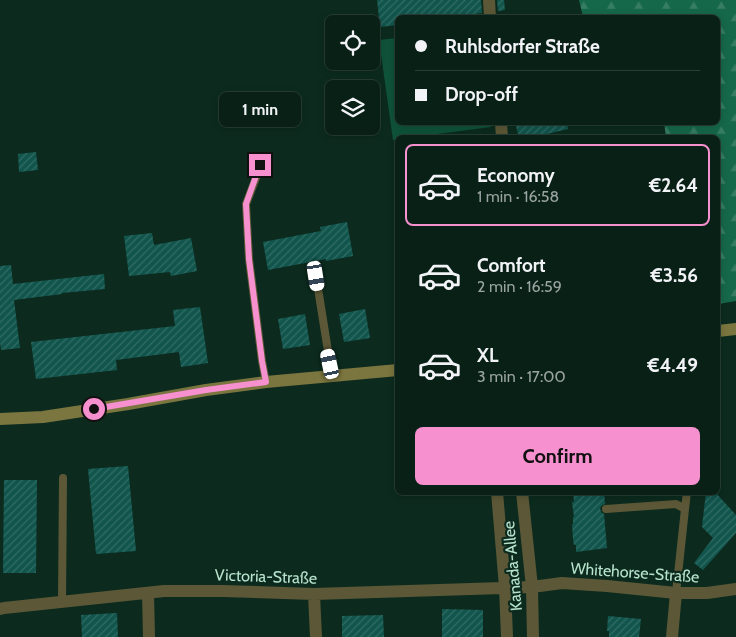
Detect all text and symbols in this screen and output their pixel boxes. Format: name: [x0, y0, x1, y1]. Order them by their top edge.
map controls: [325, 15, 380, 135]
button: locate: [325, 15, 380, 70]
text: Ruhlsdorfer Straße: [445, 35, 600, 58]
button: layers: [325, 80, 380, 135]
text: Drop-off: [445, 83, 518, 106]
callout: 1 min: [219, 92, 301, 128]
text: 1 min: [242, 100, 278, 119]
route end: [249, 154, 271, 176]
icon: car: [417, 163, 462, 208]
text: Economy: [477, 164, 555, 187]
text: €2.64: [649, 174, 698, 197]
text: 1 min · 16:58: [477, 187, 559, 206]
icon: car: [417, 253, 462, 298]
text: Comfort: [477, 254, 546, 277]
car: [306, 260, 325, 292]
text: €3.56: [650, 264, 698, 287]
text: 2 min · 16:59: [477, 277, 562, 296]
icon: car: [417, 343, 462, 388]
text: XL: [477, 344, 498, 367]
car: [319, 348, 340, 380]
text: €4.49: [647, 354, 698, 377]
text: 3 min · 17:00: [477, 367, 566, 386]
route start: [83, 398, 105, 420]
button: Confirm: [415, 427, 700, 485]
street label: Kanada-Allee: [499, 520, 526, 612]
street label: Whitehorse-Straße: [570, 559, 700, 586]
street label: Victoria-Straße: [214, 565, 317, 588]

